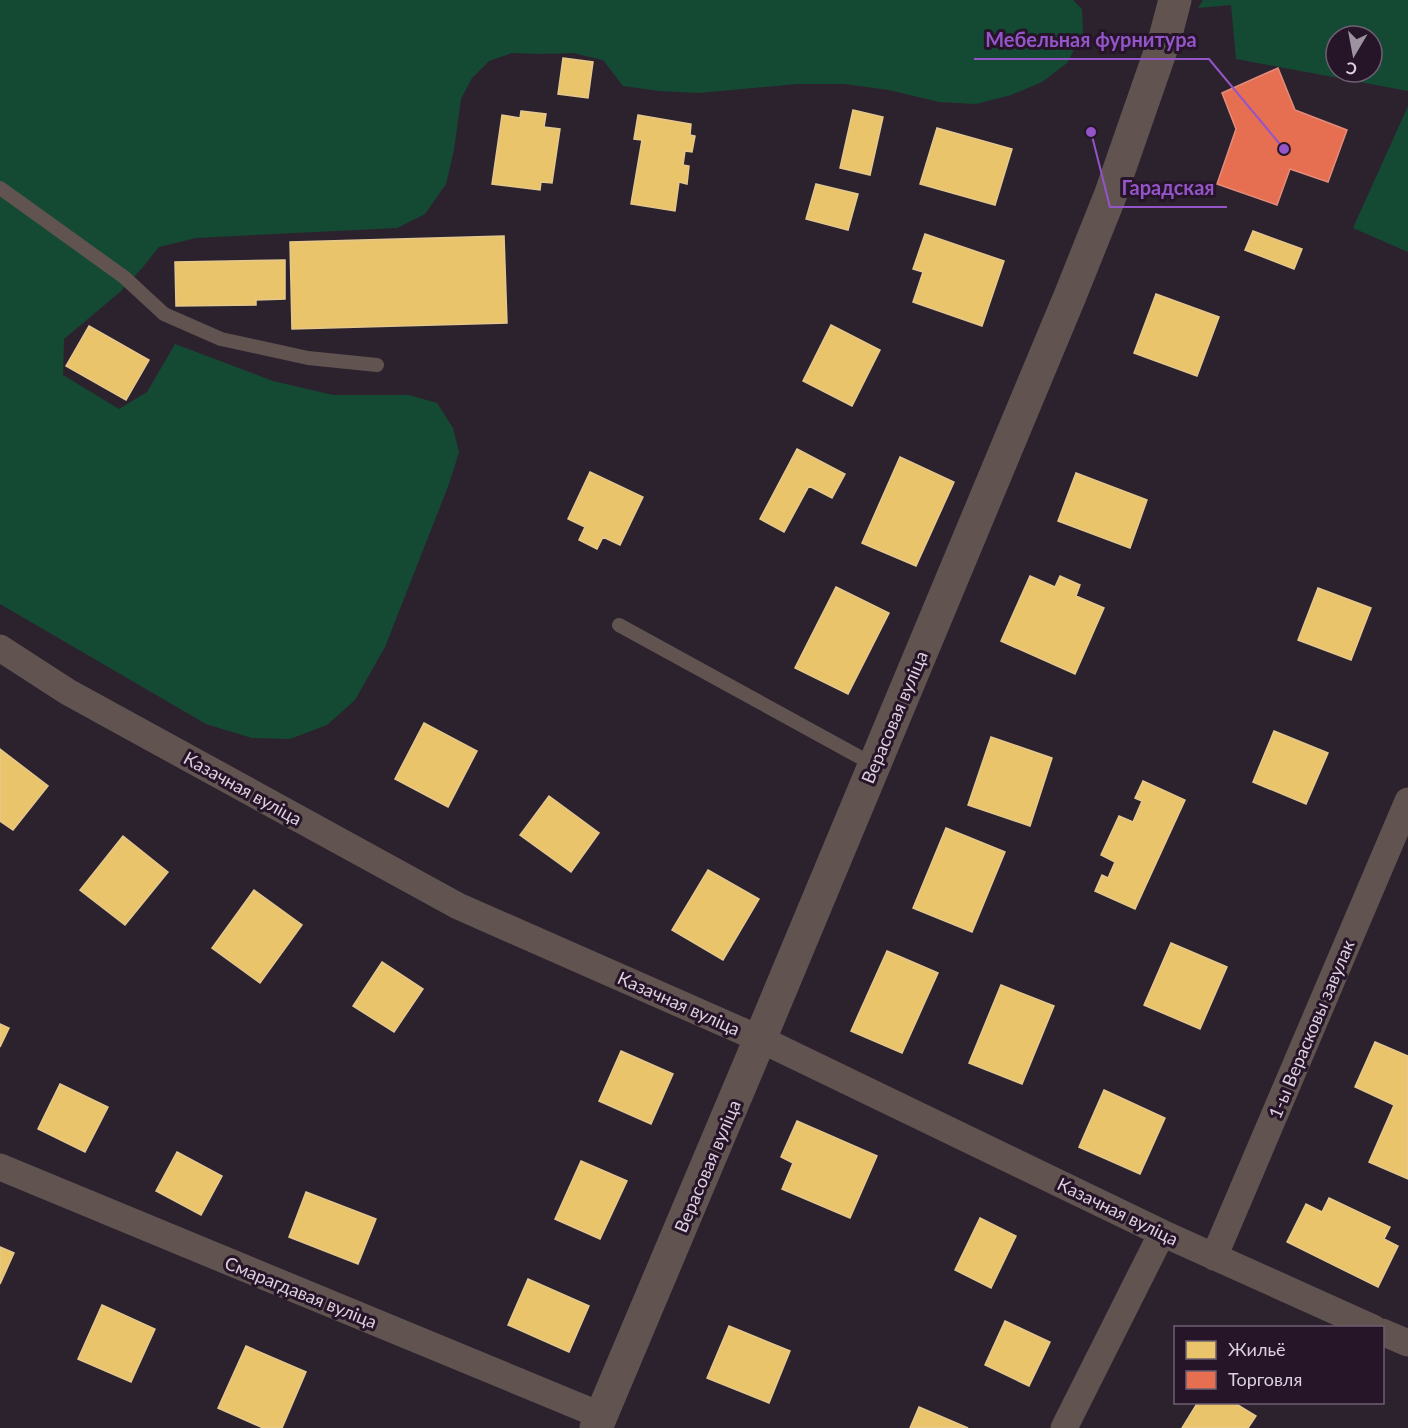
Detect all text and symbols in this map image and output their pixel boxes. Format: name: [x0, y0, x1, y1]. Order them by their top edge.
callout: Мебельная фурнитура: [974, 21, 1209, 59]
north arrow: [1324, 24, 1384, 84]
text: Мебельная фурнитура: [985, 27, 1197, 51]
text: С: [1344, 59, 1358, 80]
callout: Гарадская: [1110, 169, 1227, 207]
text: Гарадская: [1122, 175, 1214, 199]
street label: Верасовая вуліца: [856, 647, 932, 787]
street label: Казачная вуліца: [180, 746, 306, 830]
street label: 1-ы Верасковы завулак: [1263, 936, 1359, 1122]
street label: Казачная вуліца: [614, 966, 744, 1040]
street label: Верасовая вуліца: [669, 1096, 745, 1236]
street label: Казачная вуліца: [1054, 1172, 1182, 1250]
street label: Смарагдавая вуліца: [222, 1251, 380, 1333]
legend: [1174, 1326, 1384, 1404]
text: Жильё: [1228, 1338, 1286, 1360]
text: Торговля: [1228, 1368, 1302, 1390]

